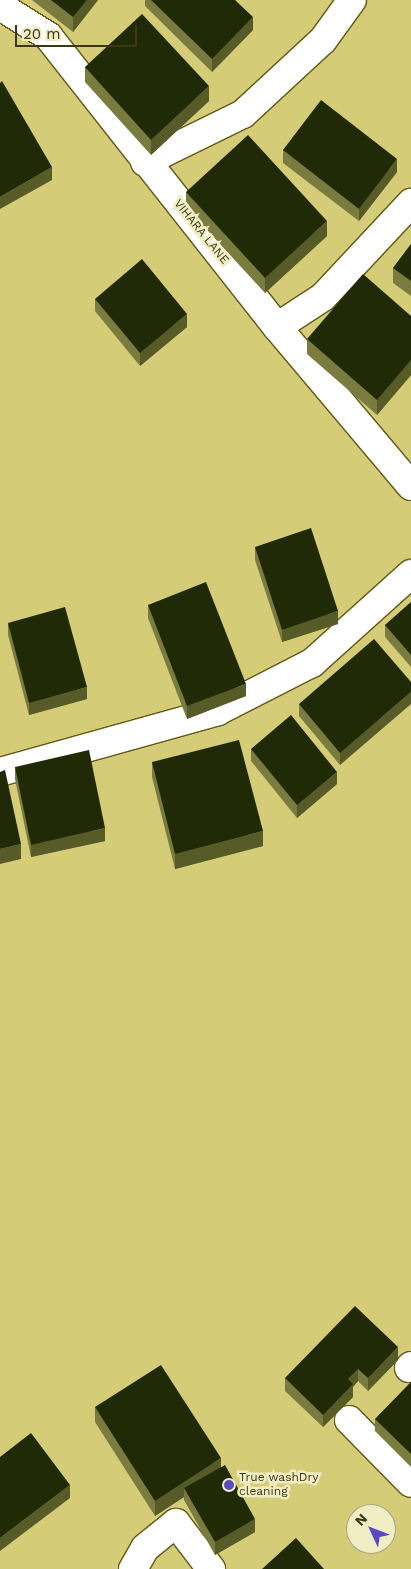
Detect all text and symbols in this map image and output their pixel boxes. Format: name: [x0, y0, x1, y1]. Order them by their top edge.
scale bar: [18, 15, 140, 47]
text: 20 m: [23, 25, 61, 43]
street label: VIHARA LANE: [170, 197, 232, 267]
place label: True washDry cleaning: [239, 1471, 319, 1499]
marker: True washDry cleaning: [223, 1479, 235, 1491]
north arrow: [346, 1504, 396, 1554]
text: N: [351, 1510, 370, 1529]

